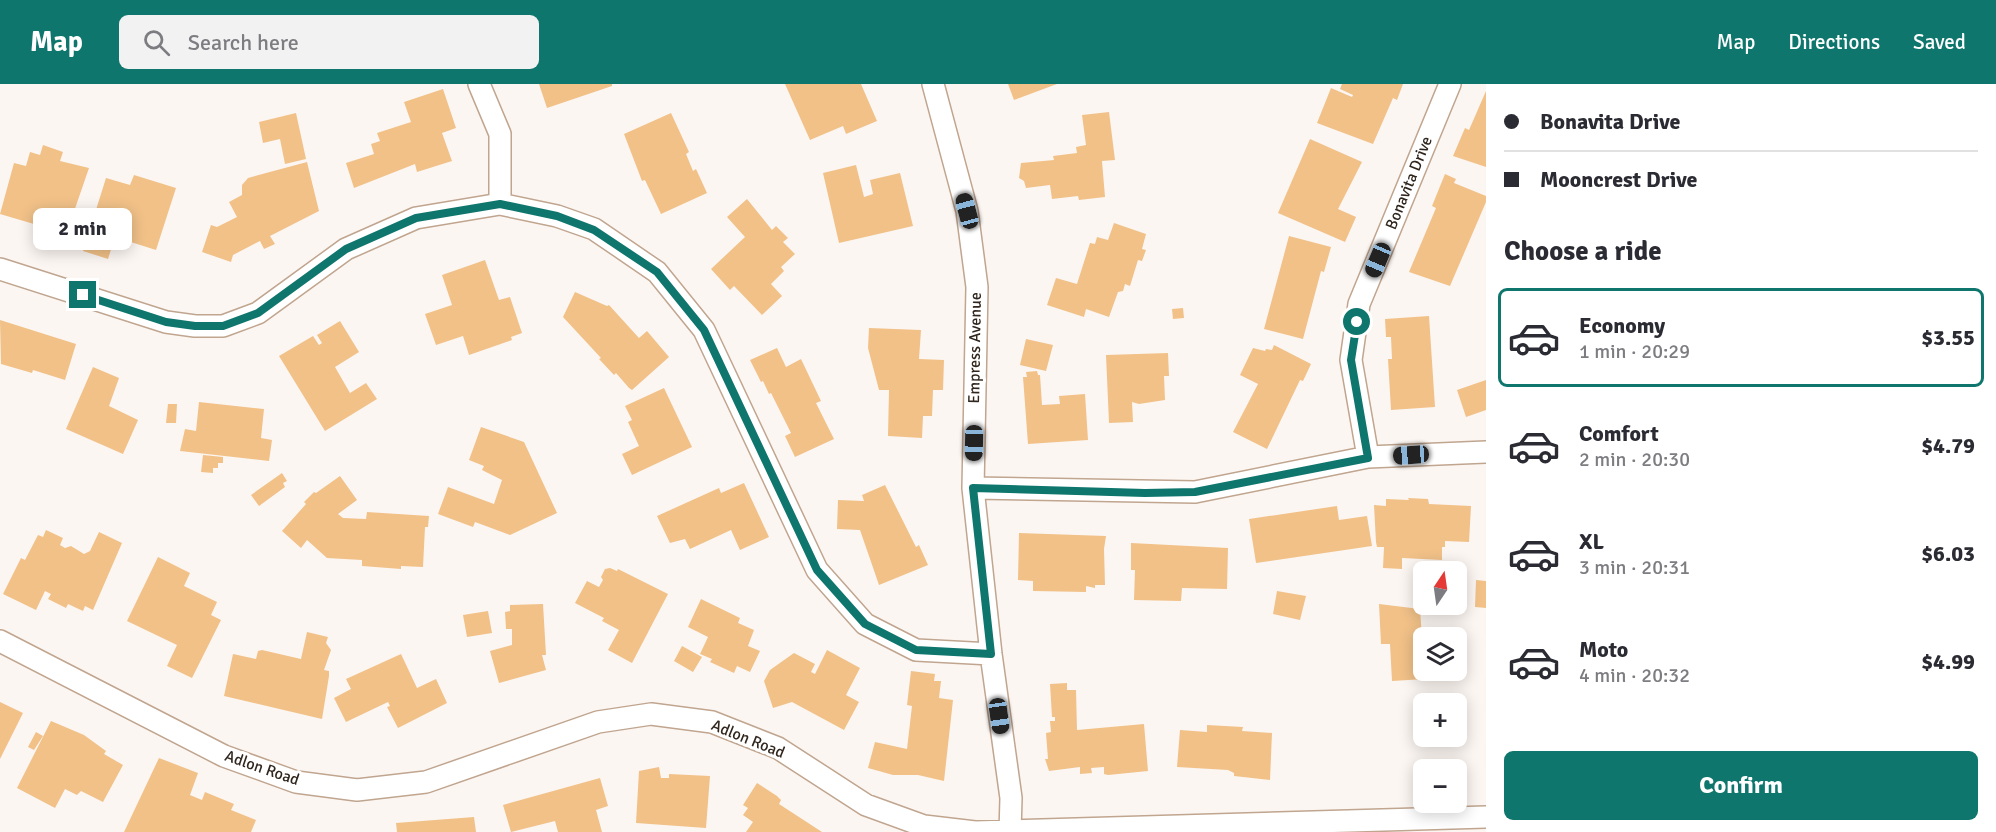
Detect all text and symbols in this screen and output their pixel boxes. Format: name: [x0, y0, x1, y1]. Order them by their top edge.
search box: [119, 15, 539, 69]
text: Map: [30, 25, 83, 59]
icon: search: [140, 26, 173, 59]
text: Search here: [188, 29, 299, 56]
text: Map: [1717, 29, 1755, 55]
text: Directions: [1788, 29, 1880, 55]
text: Saved: [1913, 29, 1966, 55]
text: Bonavita Drive: [1540, 108, 1680, 135]
street label: Bonavita Drive: [1381, 133, 1437, 233]
text: Mooncrest Drive: [1540, 166, 1697, 193]
car: [954, 191, 980, 231]
callout: 2 min: [34, 208, 132, 250]
text: 2 min: [58, 216, 107, 241]
text: Choose a ride: [1504, 235, 1662, 268]
car: [1363, 240, 1393, 280]
route end: [69, 281, 96, 308]
street label: Empress Avenue: [964, 292, 986, 404]
route start: [1343, 308, 1370, 335]
icon: car: [1507, 311, 1561, 365]
text: Economy: [1579, 312, 1665, 339]
text: $3.55: [1921, 324, 1975, 351]
text: 1 min · 20:29: [1579, 339, 1690, 364]
icon: car: [1507, 419, 1561, 473]
text: Comfort: [1579, 420, 1659, 447]
car: [965, 425, 983, 461]
text: $4.79: [1921, 432, 1975, 459]
car: [1392, 445, 1430, 465]
text: 2 min · 20:30: [1579, 447, 1690, 472]
icon: car: [1507, 527, 1561, 581]
text: XL: [1579, 528, 1604, 555]
text: $6.03: [1921, 540, 1975, 567]
text: 3 min · 20:31: [1579, 555, 1690, 580]
north arrow: [1413, 561, 1467, 615]
map controls: [1413, 561, 1467, 813]
button: layers: [1413, 627, 1467, 681]
icon: car: [1507, 635, 1561, 689]
text: Moto: [1579, 636, 1628, 663]
text: $4.99: [1921, 648, 1975, 675]
text: 4 min · 20:32: [1579, 663, 1690, 688]
button: +: [1413, 693, 1467, 747]
car: [988, 697, 1010, 735]
street label: Adlon Road: [708, 715, 788, 763]
street label: Adlon Road: [222, 746, 302, 790]
button: Confirm: [1504, 751, 1978, 820]
button: −: [1413, 759, 1467, 813]

